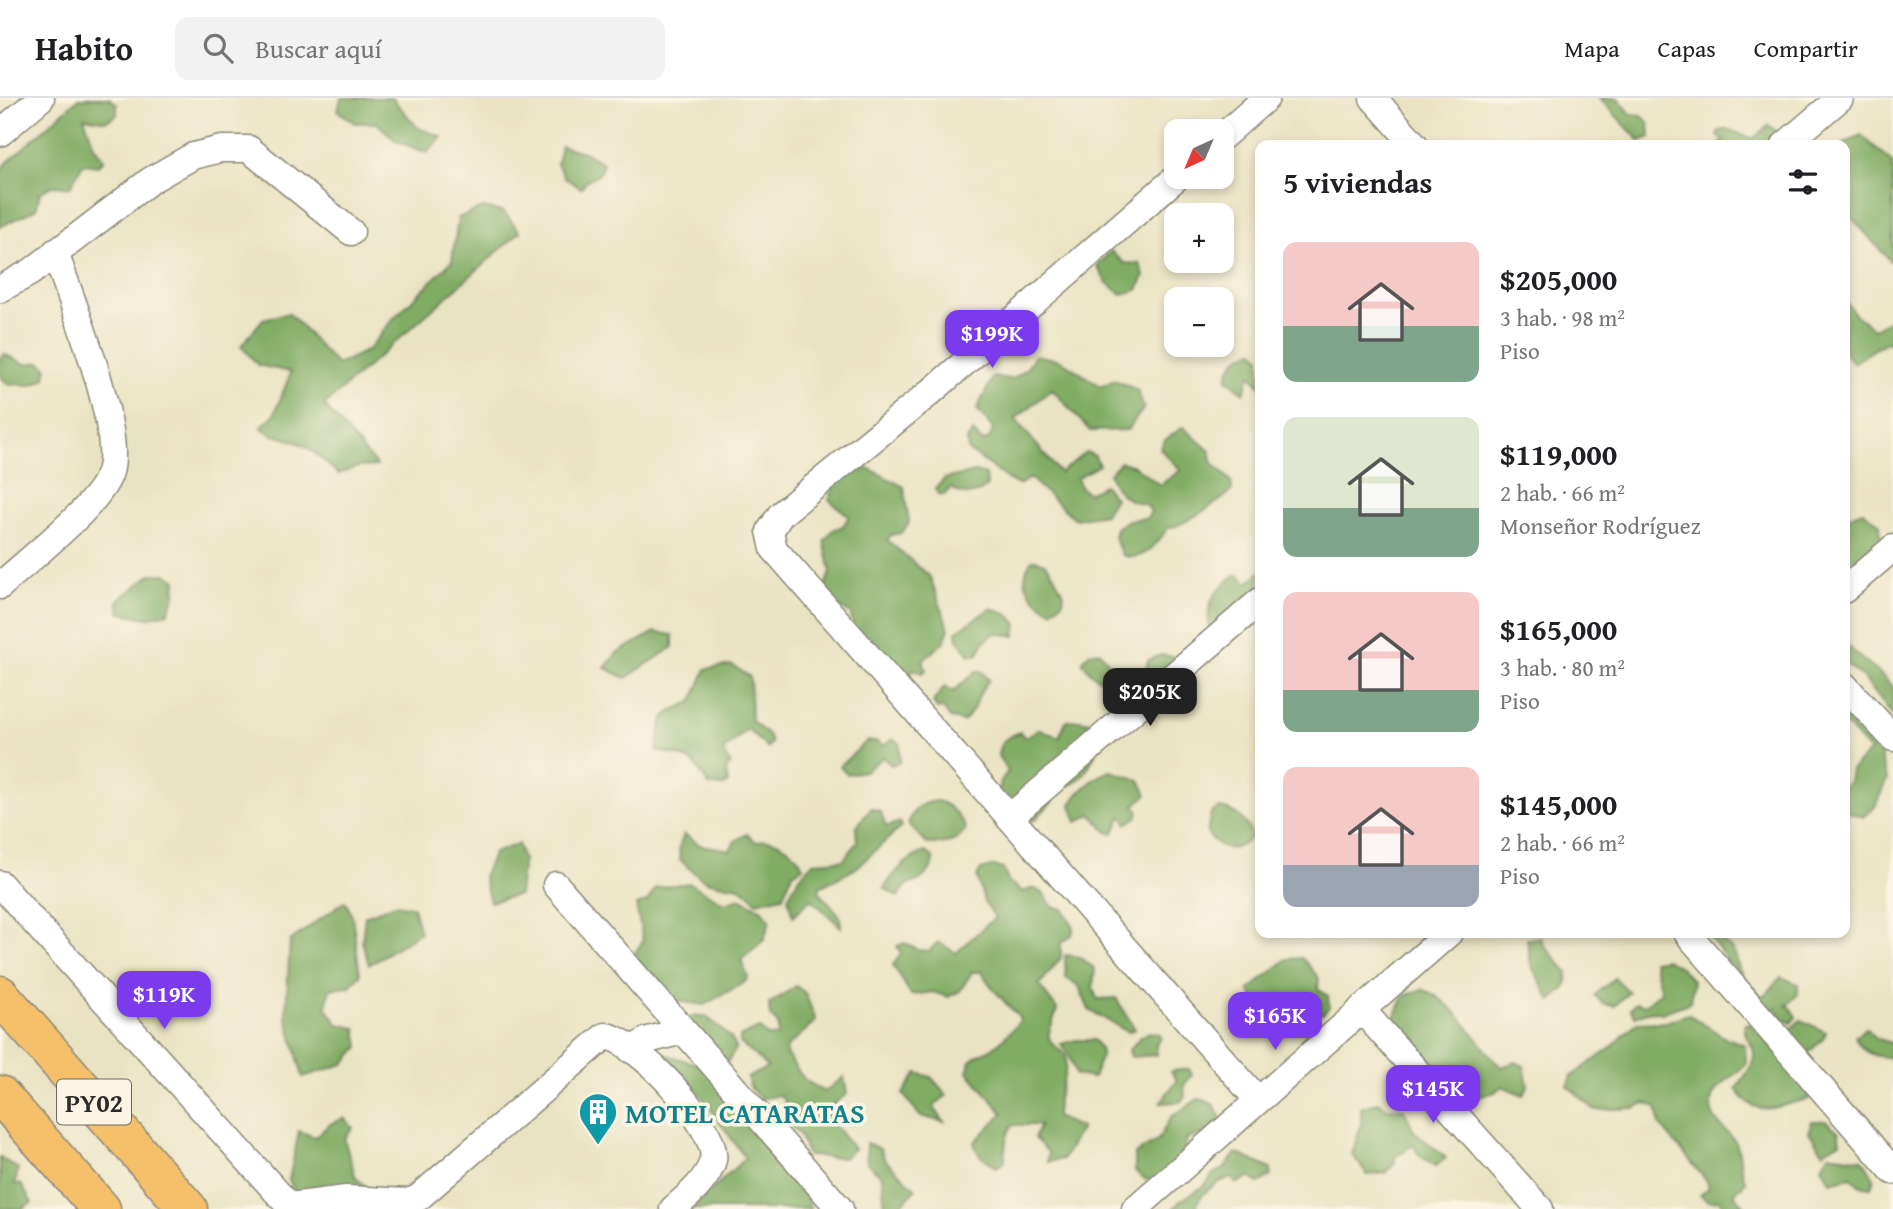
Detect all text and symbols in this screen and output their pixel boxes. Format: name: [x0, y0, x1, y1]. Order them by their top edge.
search box: [175, 17, 665, 80]
text: Habito: [35, 24, 133, 72]
icon: search: [199, 29, 237, 67]
text: Buscar aquí: [255, 29, 382, 68]
text: Mapa: [1564, 31, 1620, 66]
text: Capas: [1658, 31, 1716, 66]
text: Compartir: [1754, 31, 1858, 66]
north arrow: [1164, 119, 1234, 189]
map controls: [1164, 119, 1234, 357]
text: 5 viviendas: [1283, 160, 1432, 204]
icon: filters: [1784, 163, 1822, 201]
button: +: [1164, 203, 1234, 273]
text: $205,000: [1500, 257, 1617, 301]
icon: home: [1339, 270, 1423, 354]
button: −: [1164, 287, 1234, 357]
text: 3 hab. · 98 m²: [1500, 301, 1625, 334]
pin: $199K: [943, 310, 1041, 370]
text: $199K: [961, 316, 1023, 349]
text: Piso: [1500, 334, 1540, 367]
text: $119,000: [1500, 432, 1617, 476]
icon: home: [1339, 445, 1423, 529]
text: 2 hab. · 66 m²: [1500, 476, 1625, 509]
text: Monseñor Rodríguez: [1500, 509, 1701, 542]
text: $165,000: [1500, 607, 1617, 651]
icon: home: [1339, 620, 1423, 704]
text: 3 hab. · 80 m²: [1500, 651, 1625, 684]
pin: $205K: [1101, 668, 1199, 728]
text: $205K: [1119, 674, 1181, 707]
text: Piso: [1500, 684, 1540, 717]
text: $145,000: [1500, 782, 1617, 826]
icon: home: [1339, 795, 1423, 879]
text: 2 hab. · 66 m²: [1500, 826, 1625, 859]
text: Piso: [1500, 859, 1540, 892]
pin: $119K: [115, 972, 213, 1031]
text: $119K: [133, 977, 195, 1010]
pin: $165K: [1226, 992, 1324, 1052]
text: $165K: [1244, 998, 1306, 1031]
pin: $145K: [1384, 1066, 1482, 1125]
text: $145K: [1402, 1071, 1464, 1104]
road number: PY02: [57, 1079, 131, 1124]
building icon: MOTEL CATARATAS: [577, 1091, 619, 1146]
place label: MOTEL CATARATAS: [625, 1092, 865, 1133]

